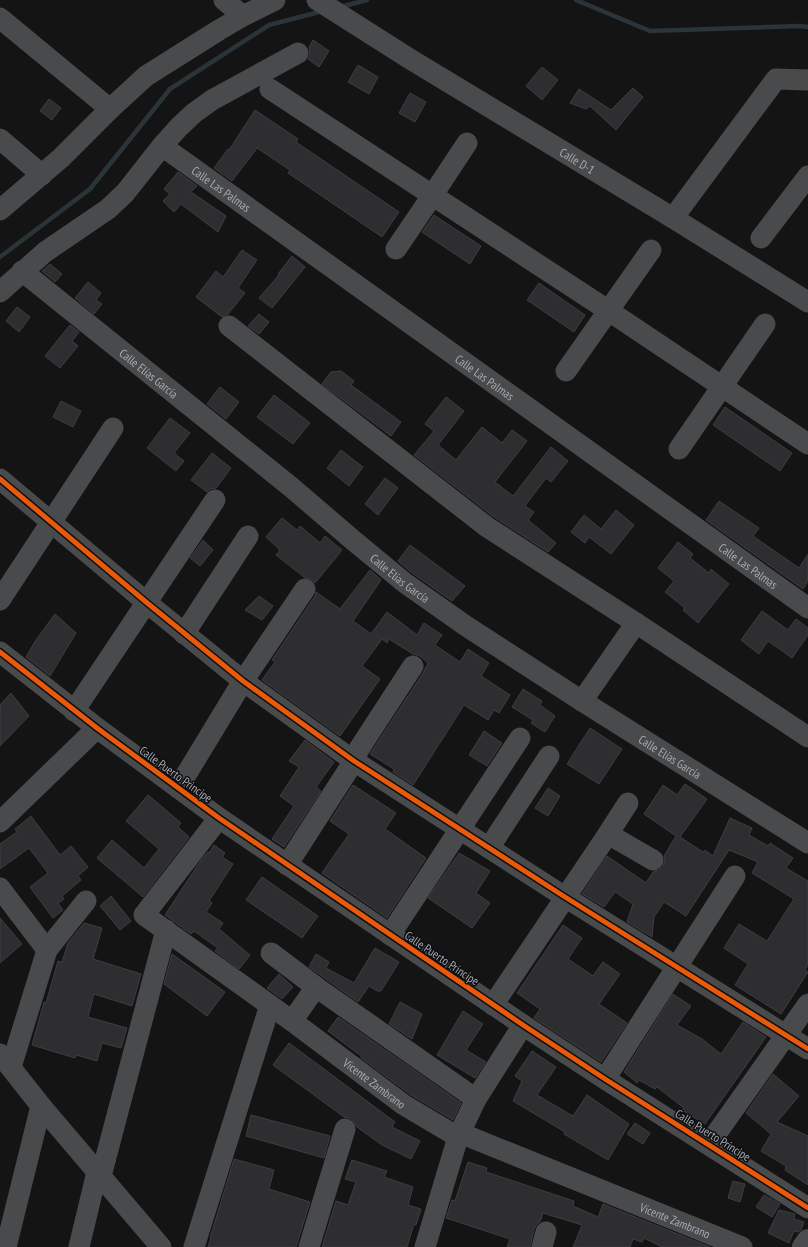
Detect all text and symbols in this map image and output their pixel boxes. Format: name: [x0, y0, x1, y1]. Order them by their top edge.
street label: Calle D-1: [557, 144, 598, 177]
street label: Calle Las Palmas: [189, 162, 254, 215]
street label: Calle Elías García: [117, 345, 182, 401]
street label: Calle Las Palmas: [453, 351, 517, 403]
street label: Calle Las Palmas: [716, 539, 781, 592]
street label: Calle Elías García: [367, 550, 433, 606]
street label: Calle Elías García: [636, 731, 704, 782]
street label: Calle Puerto Principe: [137, 743, 215, 805]
street label: Calle Puerto Principe: [402, 928, 482, 988]
street label: Vicente Zambrano: [340, 1054, 409, 1111]
street label: Calle Puerto Principe: [672, 1106, 754, 1164]
street label: Vicente Zambrano: [637, 1199, 713, 1241]

